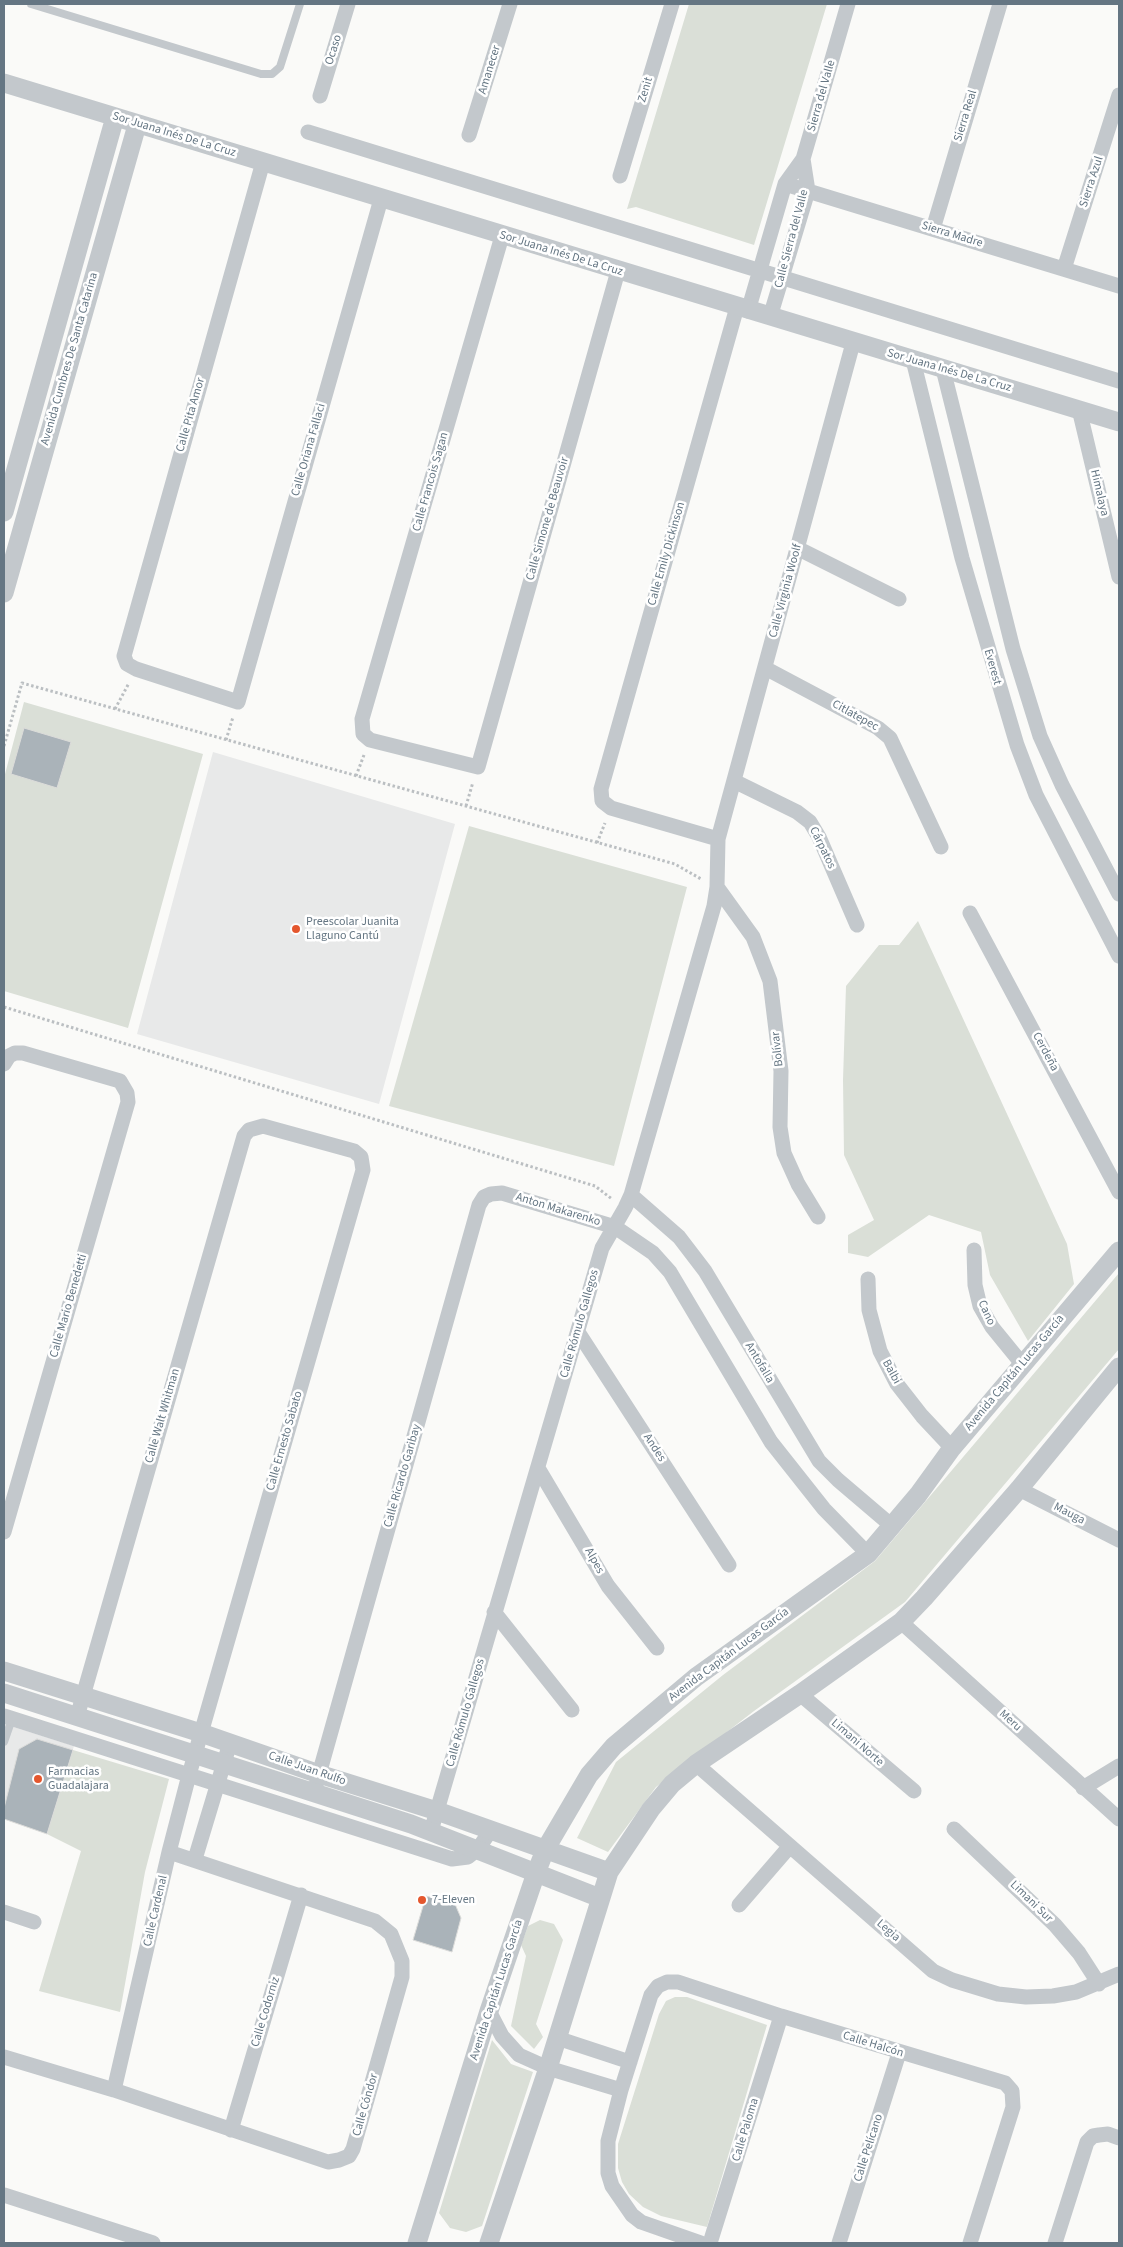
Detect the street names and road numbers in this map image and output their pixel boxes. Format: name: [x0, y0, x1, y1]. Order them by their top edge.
street label: Ocaso: [323, 33, 345, 67]
street label: Amanecer: [476, 44, 504, 96]
street label: Sierra del Valle: [805, 58, 839, 134]
street label: Zenit: [635, 76, 657, 104]
street label: Sierra Real: [951, 88, 981, 144]
street label: Sor Juana Inés De La Cruz: [110, 109, 238, 161]
street label: Sierra Azul: [1077, 155, 1107, 209]
street label: Calle Sierra del Valle: [772, 188, 812, 290]
street label: Sierra Madre: [920, 219, 984, 251]
street label: Sor Juana Inés De La Cruz: [497, 228, 625, 280]
street label: Avenida Cumbres De Santa Catarina: [38, 271, 102, 447]
street label: Sor Juana Inés De La Cruz: [885, 346, 1013, 396]
street label: Calle Pita Amor: [174, 376, 208, 454]
street label: Calle Oriana Fallaci: [289, 402, 329, 498]
street label: Calle Francois Sagan: [410, 431, 452, 533]
street label: Calle Simone de Beauvoir: [523, 456, 573, 582]
street label: Himalaya: [1087, 468, 1111, 518]
street label: Calle Emily Dickinson: [645, 501, 689, 607]
street label: Calle Virginia Woolf: [767, 543, 805, 639]
street label: Everest: [980, 647, 1004, 687]
street label: Citlatepec: [829, 697, 881, 735]
street label: Cárpatos: [806, 825, 838, 871]
street label: Cerdeña: [1029, 1030, 1061, 1074]
street label: Bolívar: [769, 1031, 787, 1067]
street label: Anton Makarenko: [514, 1190, 602, 1230]
street label: Calle Mario Benedetti: [47, 1253, 91, 1359]
street label: Calle Rómulo Gallegos: [558, 1268, 602, 1380]
street label: Cano: [974, 1298, 998, 1328]
street label: Avenida Capitán Lucas García: [962, 1312, 1068, 1434]
street label: Antofalla: [741, 1340, 777, 1386]
street label: Balbi: [878, 1357, 904, 1387]
street label: Calle Walt Whitman: [143, 1367, 183, 1465]
street label: Calle Ernesto Sabato: [264, 1389, 306, 1493]
street label: Calle Ricardo Garibay: [381, 1423, 425, 1529]
street label: Andes: [640, 1431, 668, 1465]
street label: Mauga: [1051, 1500, 1087, 1528]
street label: Alpes: [581, 1546, 607, 1576]
street label: Avenida Capitán Lucas García: [666, 1605, 792, 1705]
street label: Calle Rómulo Gallegos: [444, 1657, 488, 1769]
street label: Meru: [996, 1707, 1024, 1735]
street label: Limani Norte: [828, 1716, 886, 1770]
street label: Calle Juan Rulfo: [266, 1749, 348, 1789]
street label: Calle Cardenal: [141, 1874, 171, 1948]
street label: Limani Sur: [1007, 1878, 1055, 1926]
street label: Legia: [873, 1917, 903, 1945]
street label: Avenida Capitán Lucas García: [467, 1918, 527, 2062]
street label: Calle Codorniz: [248, 1975, 284, 2049]
street label: Calle Halcón: [841, 2029, 905, 2061]
street label: Calle Cóndor: [350, 2072, 382, 2138]
street label: Calle Paloma: [730, 2097, 762, 2163]
street label: Calle Pelícano: [851, 2112, 887, 2184]

